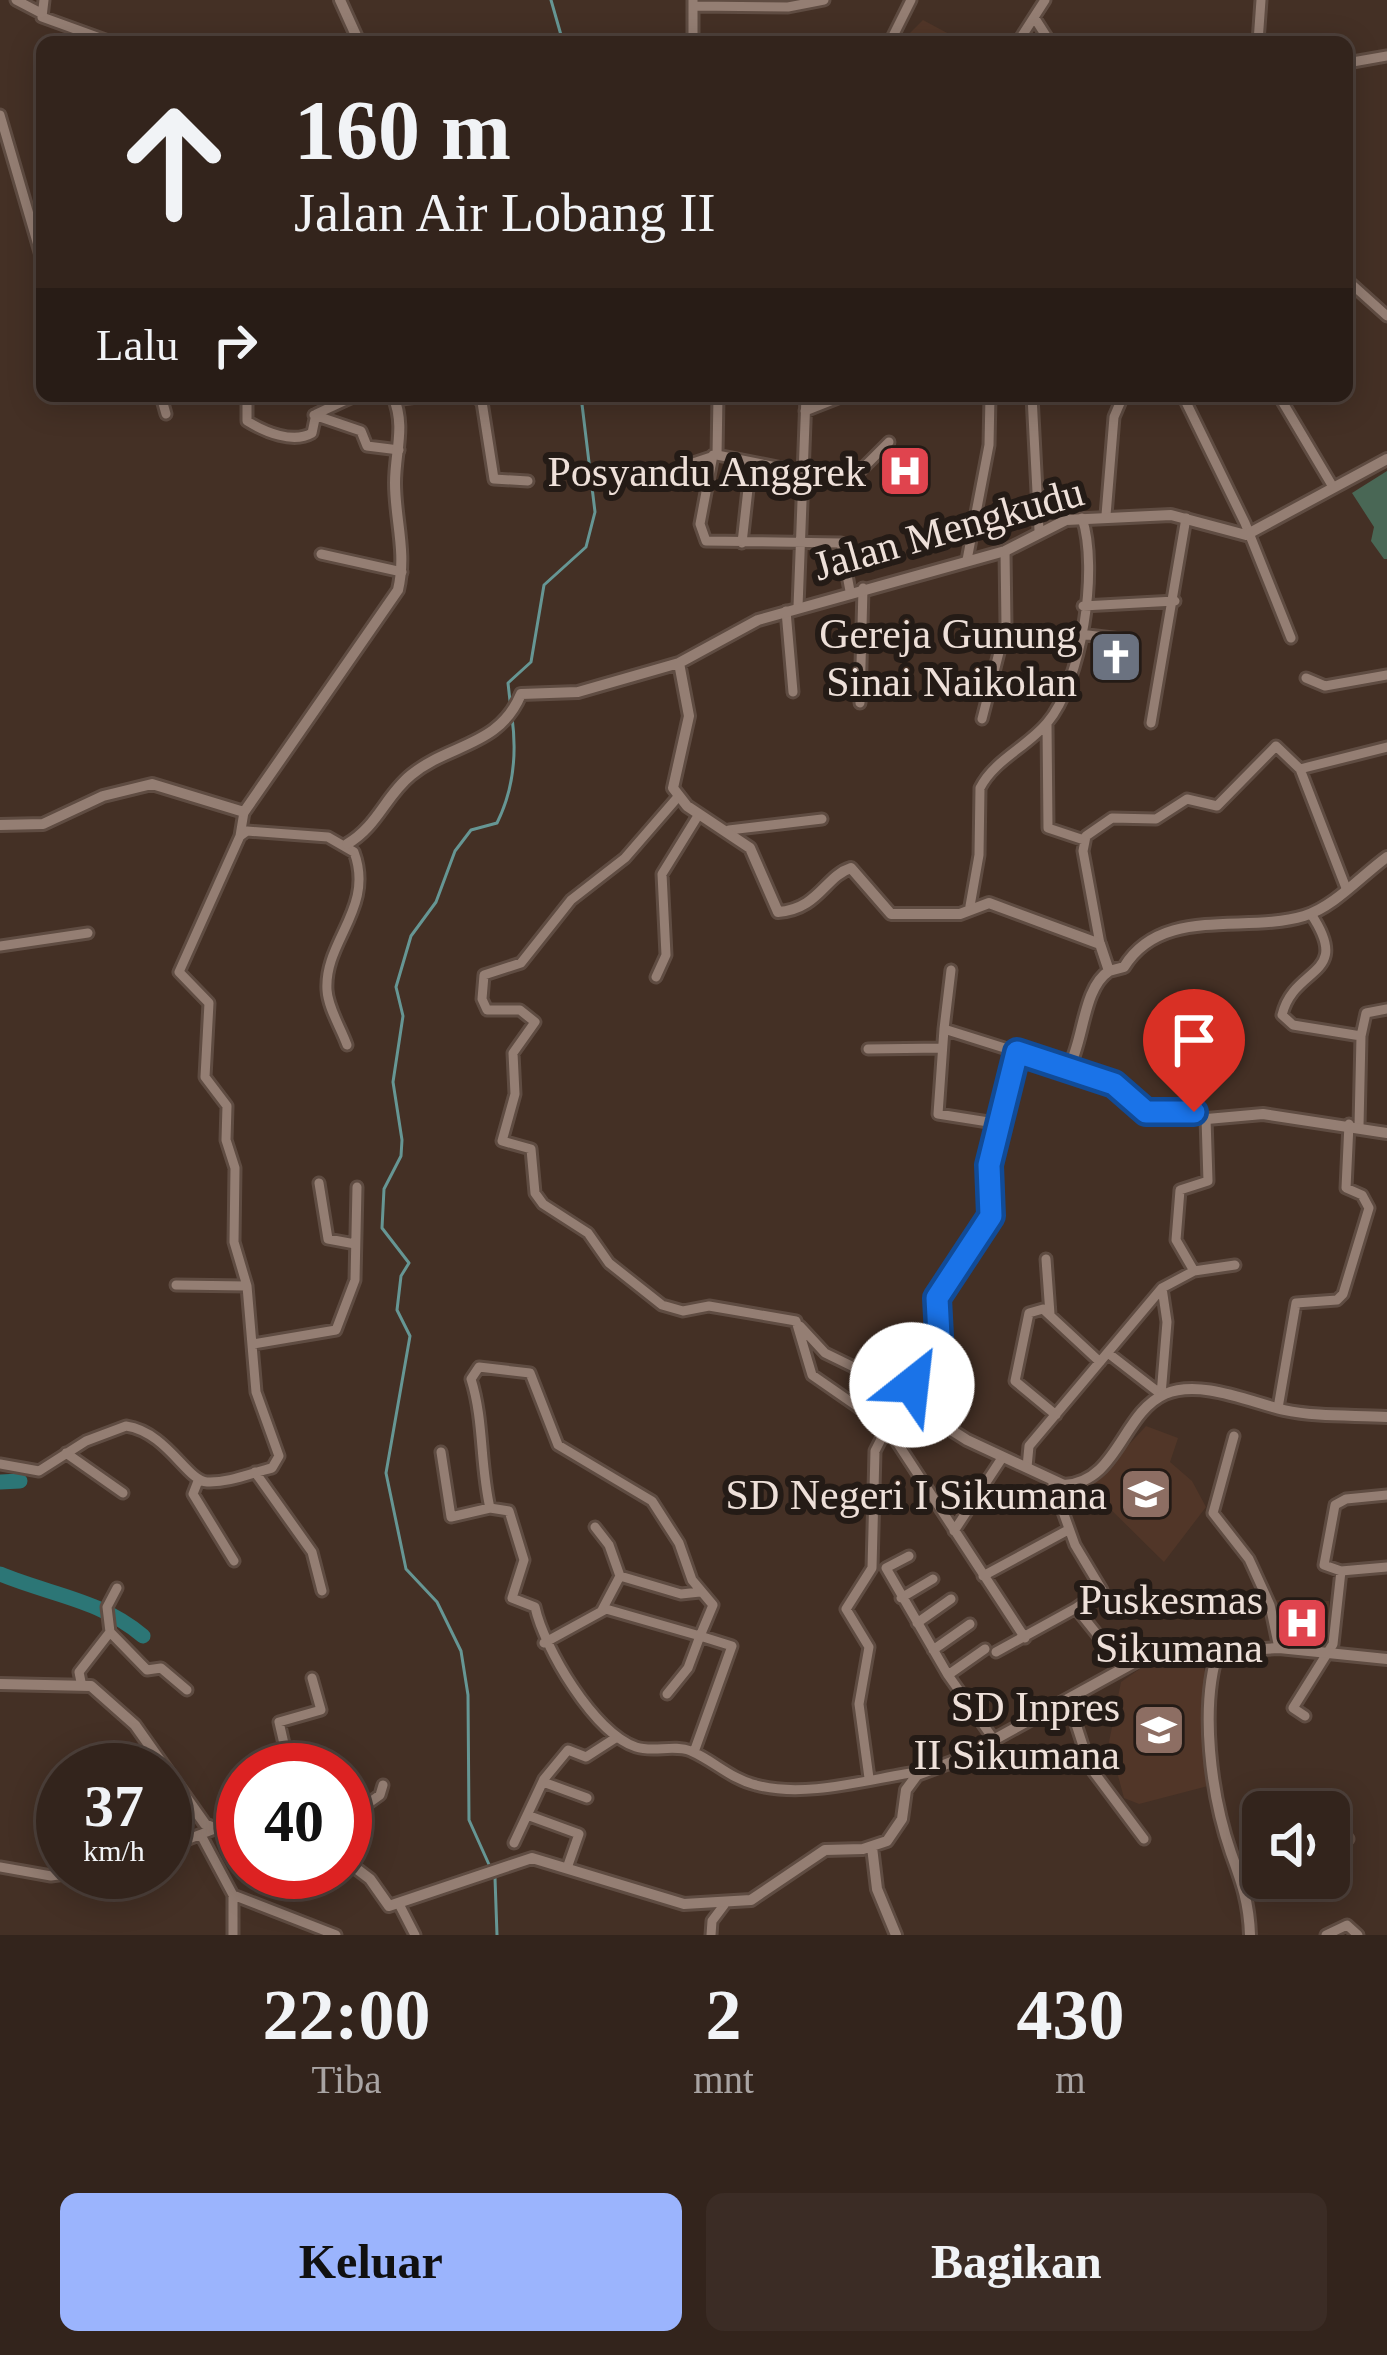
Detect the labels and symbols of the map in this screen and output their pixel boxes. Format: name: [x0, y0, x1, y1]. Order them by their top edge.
hospital icon: Posyandu Anggrek: [877, 443, 933, 499]
place label: Posyandu Anggrek: [548, 449, 866, 495]
street label: Jalan Mengkudu: [808, 468, 1089, 589]
place label: Gereja Gunung Sinai Naikolan: [819, 611, 1077, 705]
church icon: Gereja Gunung Sinai Naikolan: [1088, 629, 1144, 685]
pin: [1143, 989, 1245, 1112]
position arrow: [849, 1322, 975, 1448]
school or university icon: SD Negeri I Sikumana: [1118, 1466, 1174, 1522]
place label: SD Negeri I Sikumana: [726, 1472, 1107, 1518]
place label: Puskesmas Sikumana: [1079, 1577, 1263, 1671]
hospital icon: Puskesmas Sikumana: [1274, 1595, 1330, 1651]
place label: SD Inpres II Sikumana: [914, 1684, 1120, 1778]
school or university icon: SD Inpres II Sikumana: [1131, 1702, 1187, 1758]
speed limit sign: 40: [216, 1743, 372, 1899]

